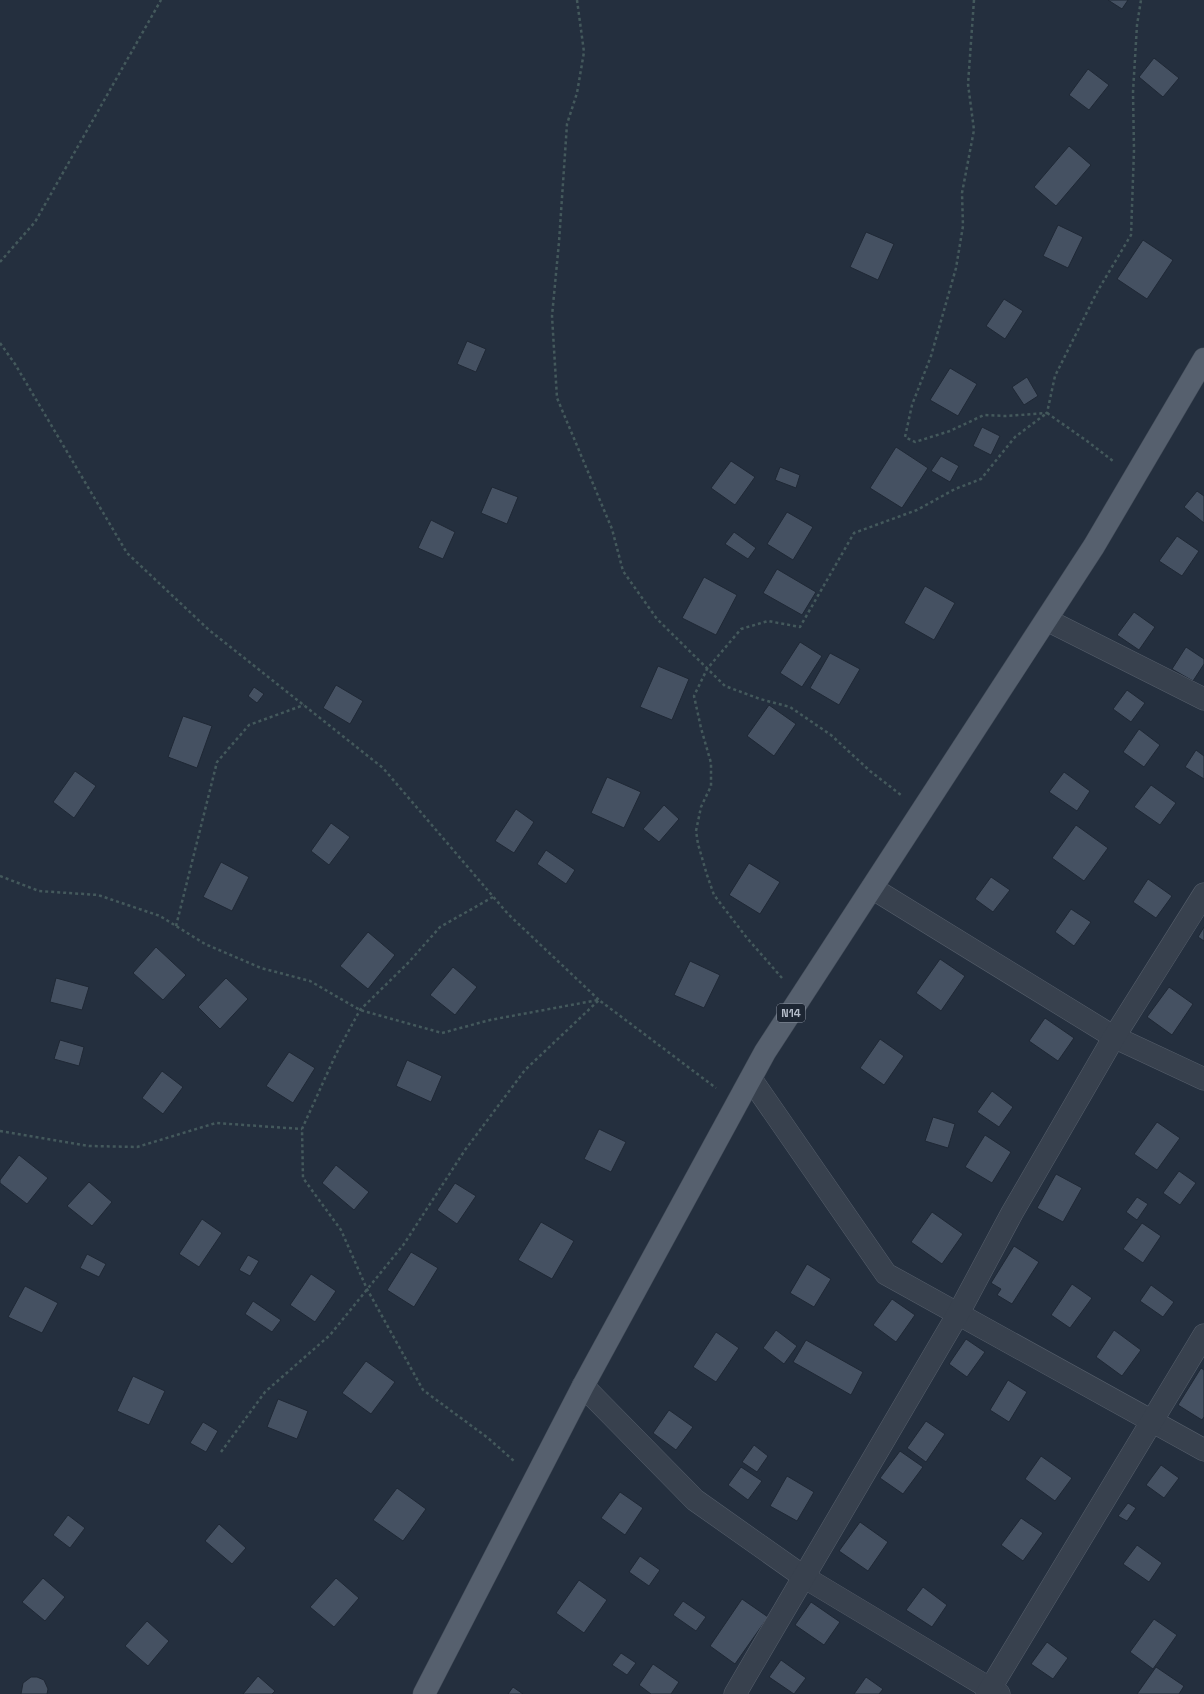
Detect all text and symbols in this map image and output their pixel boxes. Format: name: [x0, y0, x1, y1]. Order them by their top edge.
road number: N14: [777, 1004, 805, 1022]

